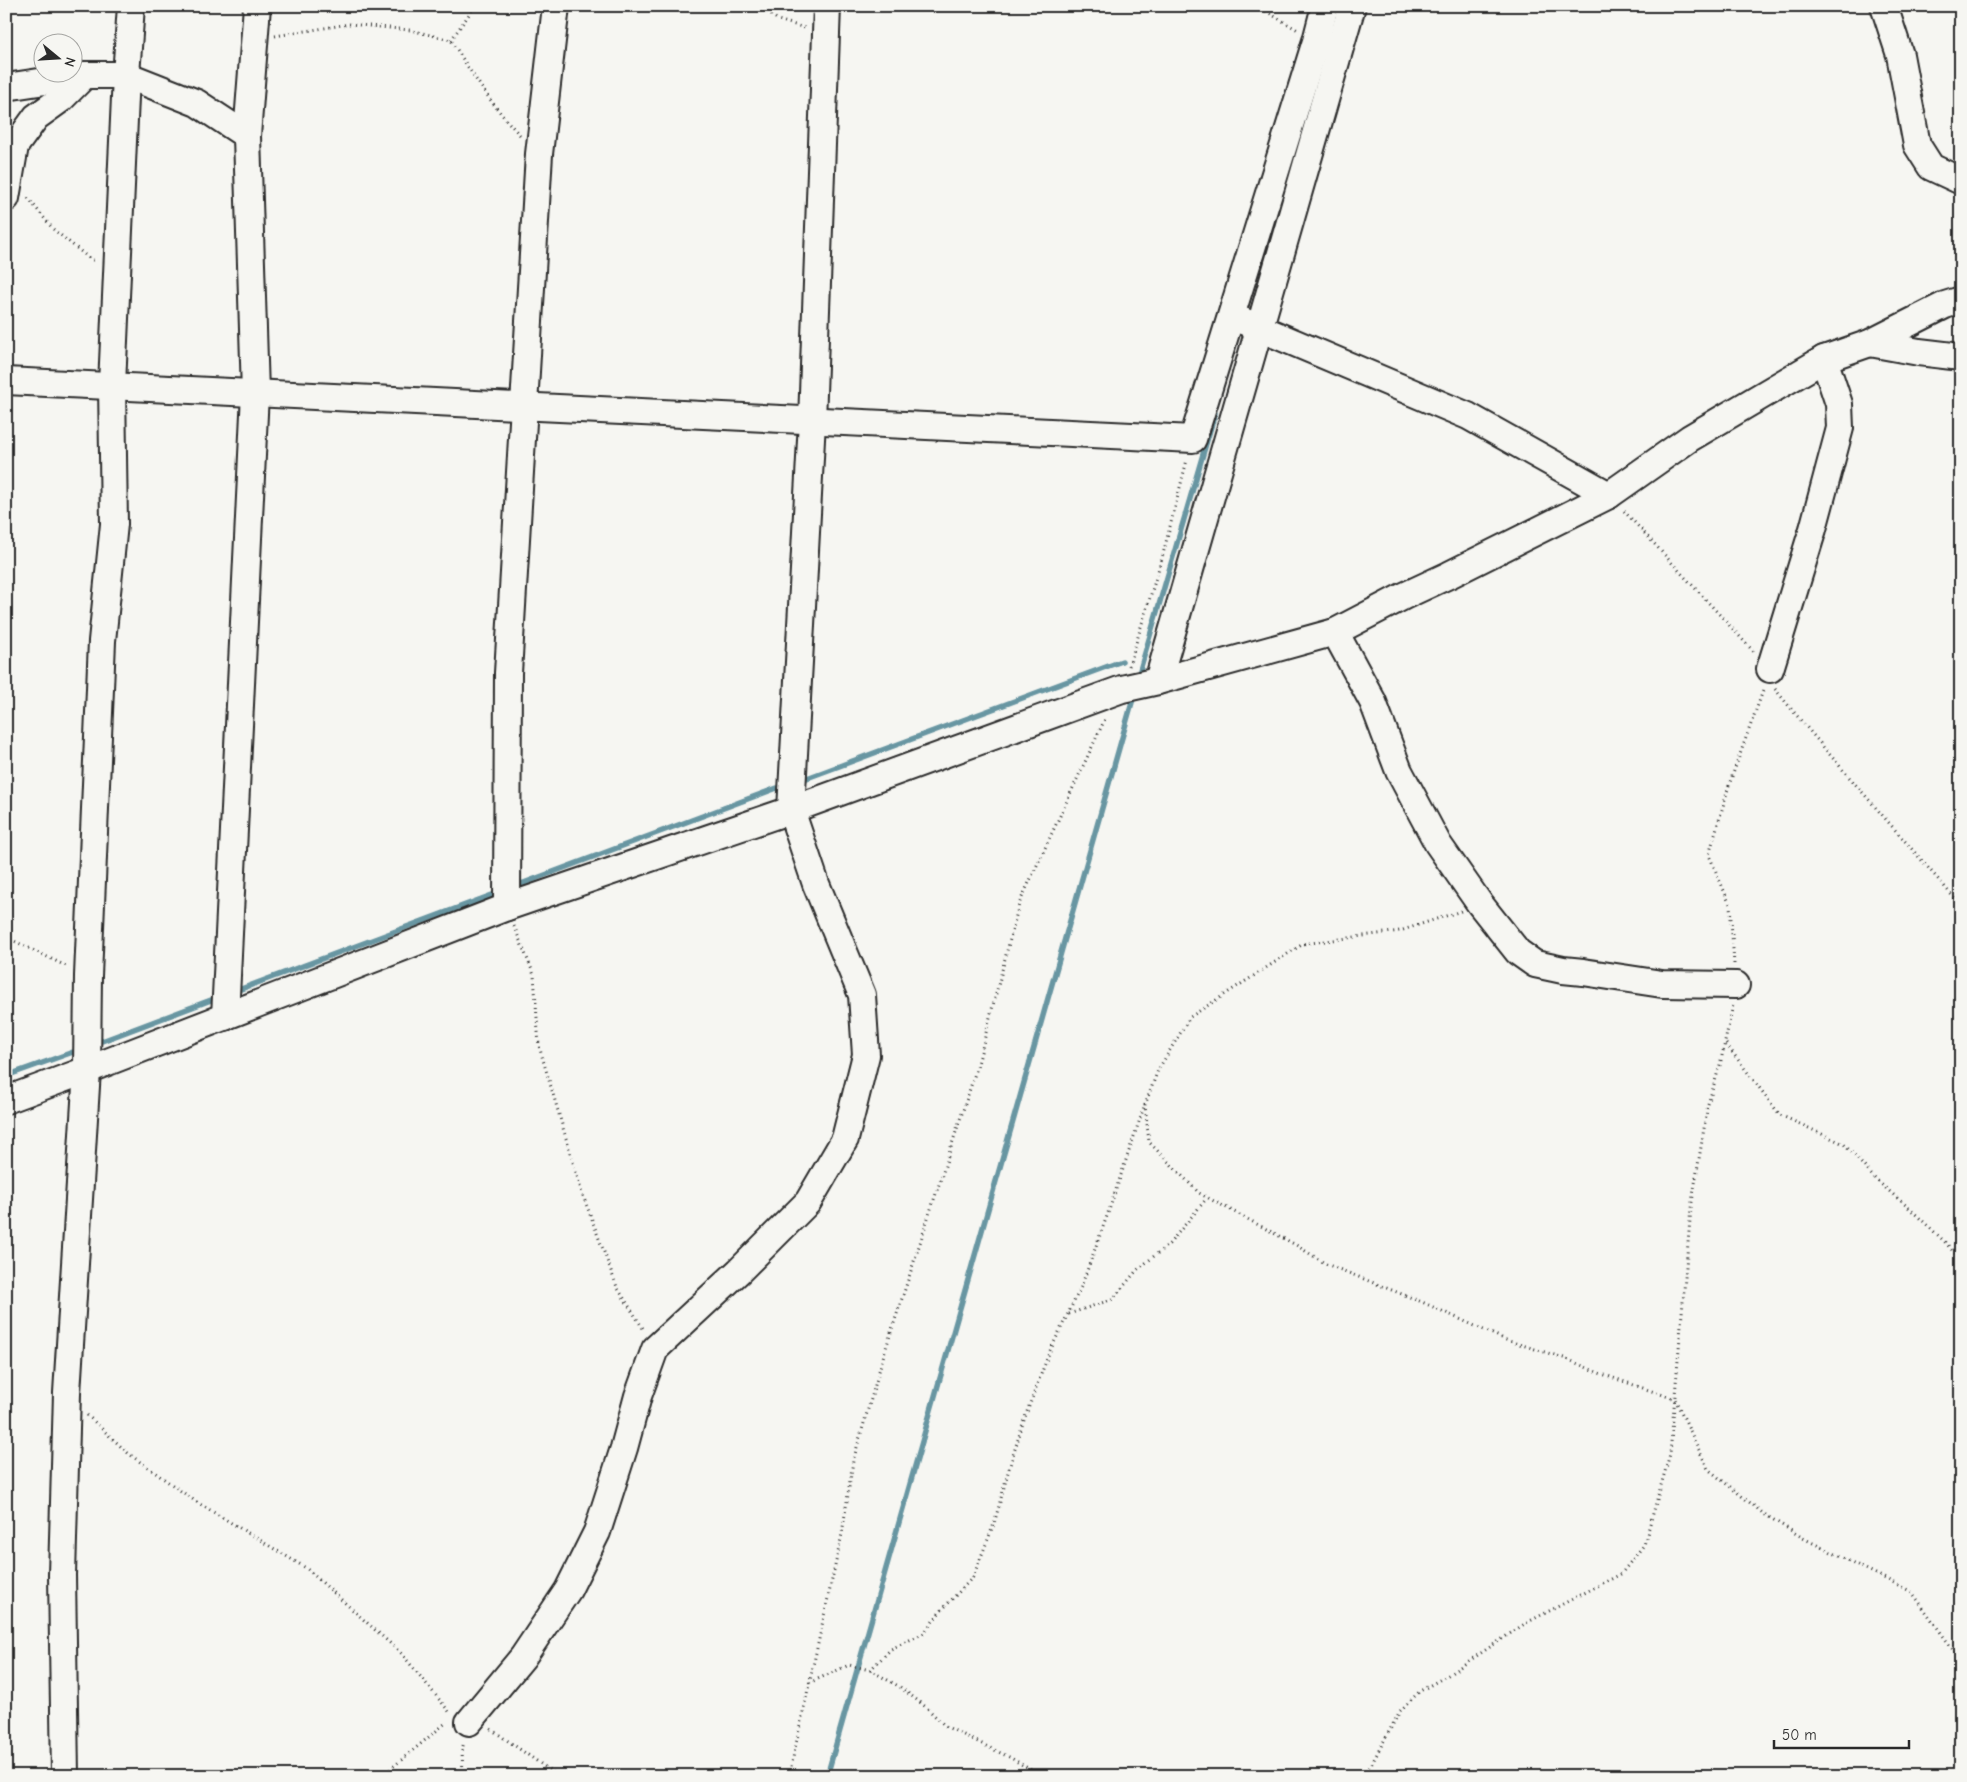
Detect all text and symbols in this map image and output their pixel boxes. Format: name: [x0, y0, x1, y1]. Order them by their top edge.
north arrow: [32, 32, 82, 82]
text: N: [60, 55, 79, 69]
scale bar: [1774, 1717, 1910, 1749]
text: 50 m: [1782, 1726, 1817, 1744]

